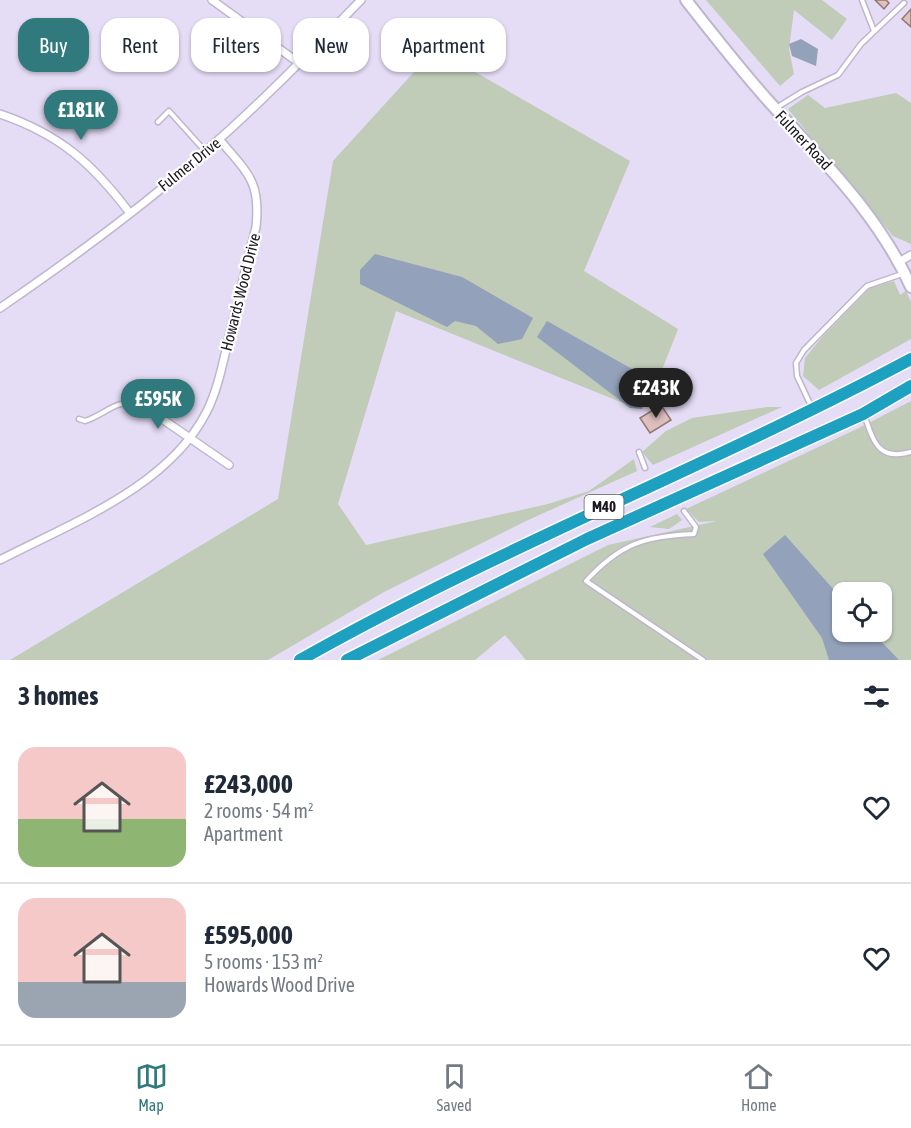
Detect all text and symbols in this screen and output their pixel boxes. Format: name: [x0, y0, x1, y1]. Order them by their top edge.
chip: Buy: [18, 18, 89, 72]
chip: Rent: [101, 18, 179, 72]
chip: Filters: [191, 18, 281, 72]
chip: New: [293, 18, 369, 72]
chip: Apartment: [381, 18, 506, 72]
pin: £181K: [39, 90, 123, 141]
text: £181K: [58, 98, 104, 121]
street label: Fulmer Road: [772, 107, 836, 173]
street label: Fulmer Drive: [154, 133, 224, 195]
street label: Howards Wood Drive: [217, 231, 263, 353]
pin: £243K: [614, 368, 698, 419]
text: £243K: [633, 376, 679, 399]
pin: £595K: [116, 379, 200, 430]
text: £595K: [135, 387, 181, 410]
road number: M40: [584, 495, 624, 519]
map controls: [832, 582, 892, 642]
button: locate: [832, 582, 892, 642]
icon: filters: [860, 680, 893, 713]
text: 3 homes: [18, 681, 98, 711]
text: £243,000: [204, 769, 293, 799]
icon: home: [66, 771, 138, 843]
icon: heart: [860, 791, 893, 824]
text: 2 rooms · 54 m²: [204, 799, 314, 822]
text: Apartment: [204, 822, 283, 845]
text: £595,000: [204, 920, 293, 950]
icon: home: [66, 922, 138, 994]
icon: heart: [860, 942, 893, 975]
text: 5 rooms · 153 m²: [204, 950, 323, 973]
text: Howards Wood Drive: [204, 973, 355, 996]
tab: Map: [135, 1060, 168, 1114]
tab: Saved: [437, 1060, 472, 1114]
tab: Home: [741, 1060, 776, 1114]

